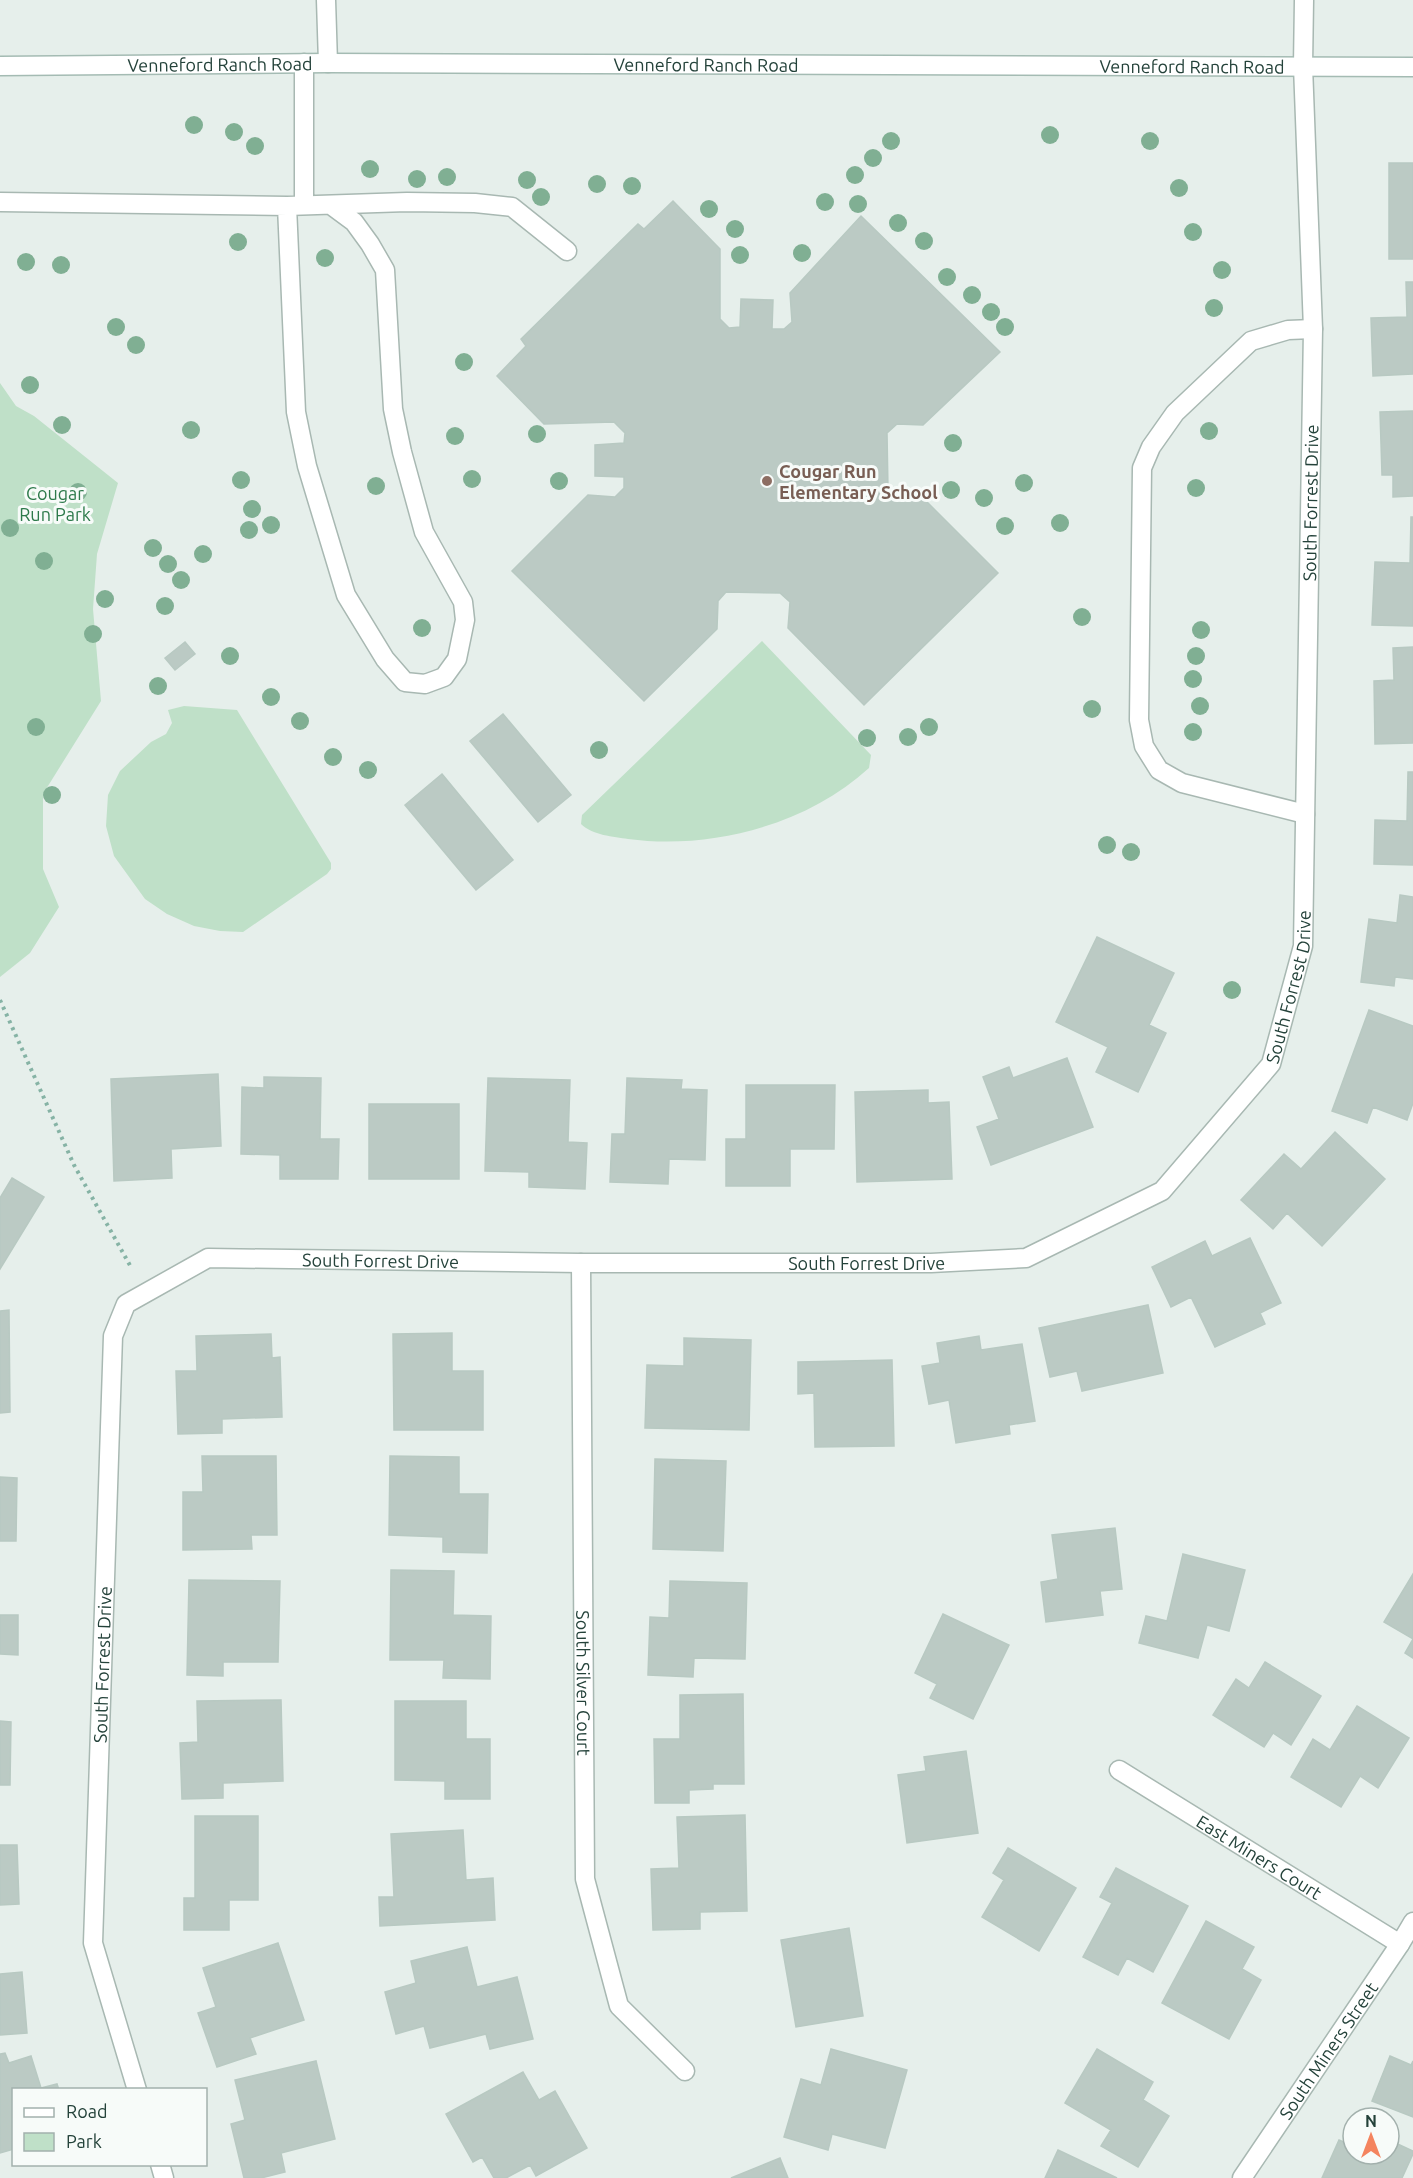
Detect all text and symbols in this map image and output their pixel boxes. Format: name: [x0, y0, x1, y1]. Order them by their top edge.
street label: Venneford Ranch Road: [127, 53, 313, 75]
street label: Venneford Ranch Road: [613, 54, 799, 75]
street label: Venneford Ranch Road: [1099, 56, 1285, 77]
street label: South Forrest Drive: [1299, 424, 1321, 581]
place label: Cougar Run Elementary School: [779, 461, 938, 502]
marker: Cougar Run Elementary School: [760, 474, 774, 488]
park label: Cougar Run Park: [19, 483, 91, 524]
street label: South Forrest Drive: [1262, 910, 1314, 1066]
street label: South Forrest Drive: [302, 1249, 459, 1271]
street label: South Forrest Drive: [788, 1252, 946, 1273]
street label: South Forrest Drive: [90, 1586, 115, 1743]
street label: South Silver Court: [573, 1610, 594, 1756]
street label: East Miners Court: [1193, 1811, 1325, 1903]
street label: South Miners Street: [1275, 1978, 1382, 2123]
legend: [12, 2088, 207, 2166]
text: Road: [66, 2101, 108, 2121]
north arrow: [1341, 2106, 1401, 2166]
text: N: [1365, 2112, 1377, 2130]
text: Park: [66, 2131, 102, 2151]

